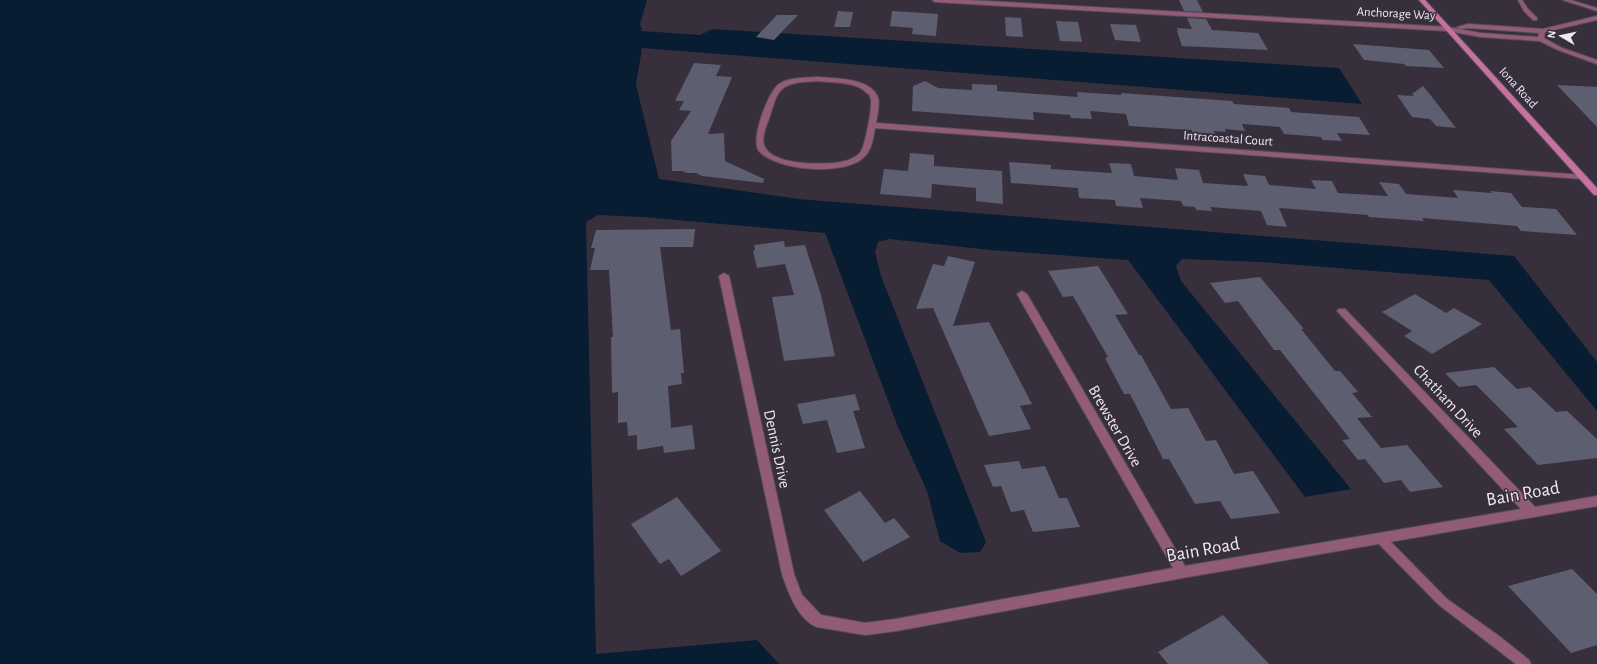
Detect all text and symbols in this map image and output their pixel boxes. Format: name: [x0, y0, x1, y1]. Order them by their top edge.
street label: Anchorage Way: [1356, 5, 1436, 23]
north arrow: [1541, 16, 1581, 56]
text: N: [1546, 30, 1558, 39]
street label: Iona Road: [1496, 65, 1540, 111]
street label: Intracoastal Court: [1183, 129, 1273, 149]
street label: Chatham Drive: [1410, 361, 1486, 441]
street label: Brewster Drive: [1085, 383, 1145, 469]
street label: Dennis Drive: [761, 408, 793, 490]
street label: Bain Road: [1485, 478, 1561, 510]
street label: Bain Road: [1165, 534, 1241, 566]

